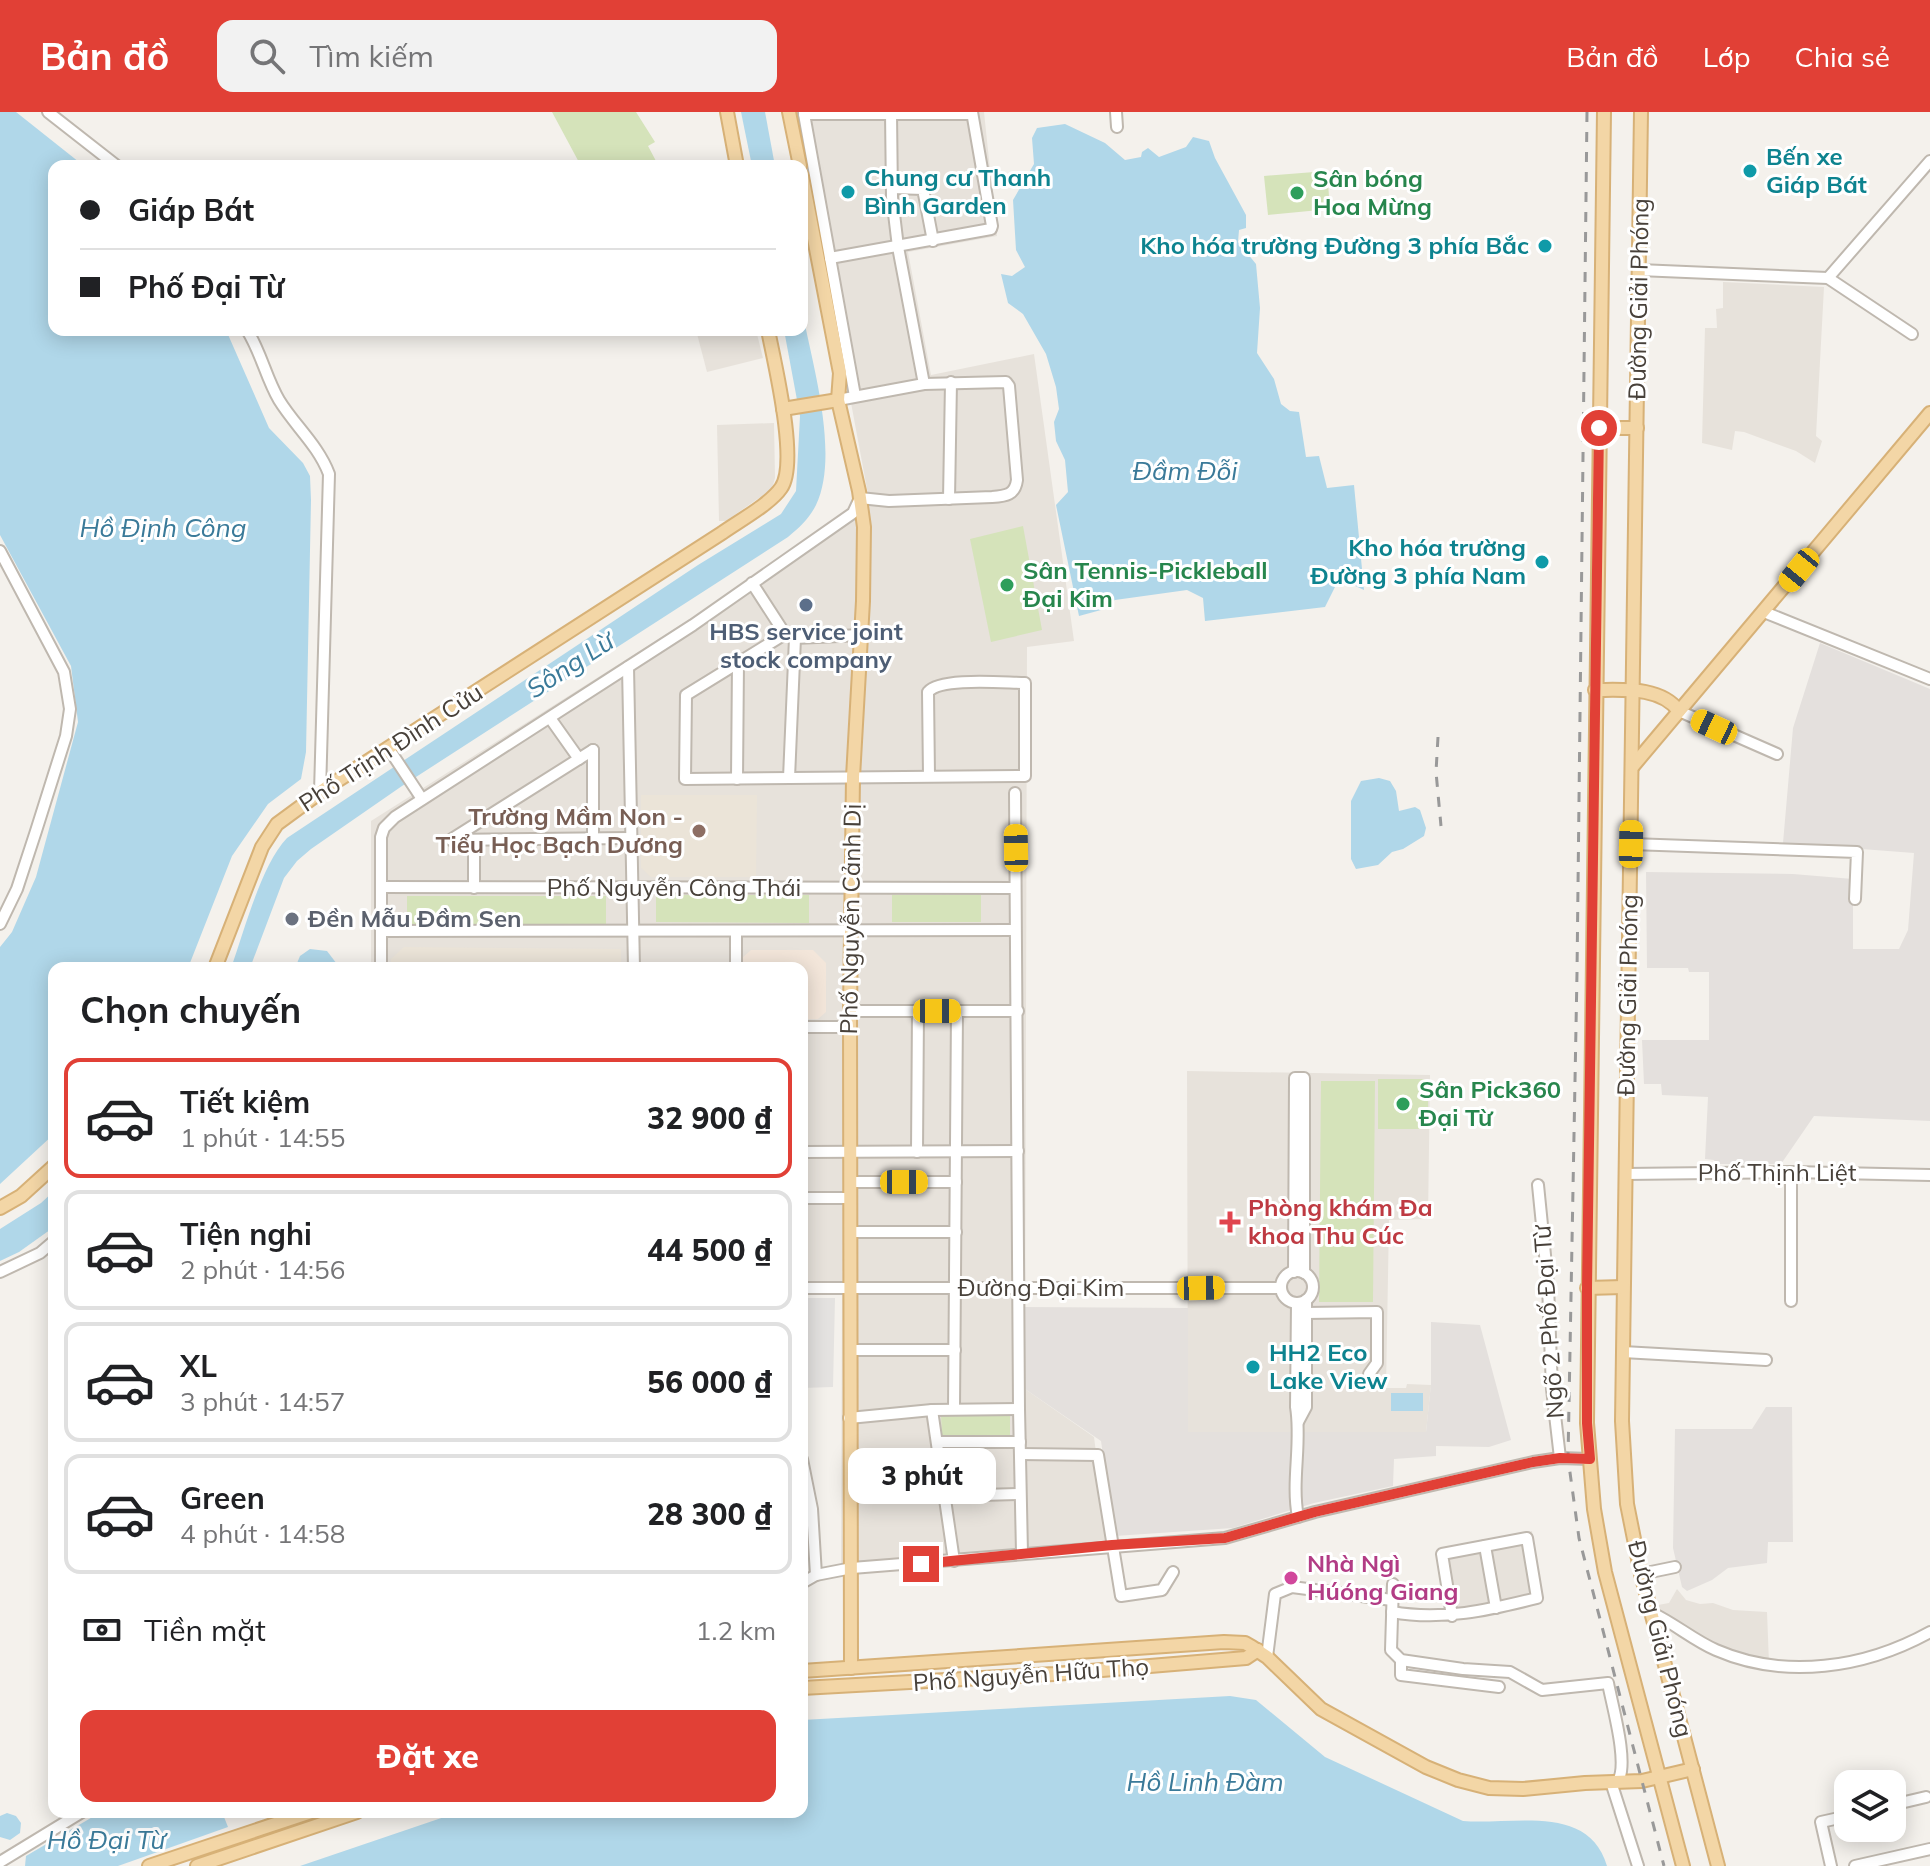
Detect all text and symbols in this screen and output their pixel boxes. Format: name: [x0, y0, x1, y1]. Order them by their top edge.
search box: [217, 20, 777, 92]
text: Bản đồ: [40, 32, 169, 80]
icon: search: [245, 34, 289, 78]
text: Tìm kiếm: [309, 37, 434, 75]
text: Bản đồ: [1566, 39, 1659, 74]
text: Lớp: [1703, 39, 1751, 74]
text: Chia sẻ: [1795, 39, 1890, 74]
place label: Bến xe Giáp Bát: [1766, 141, 1867, 199]
place label: Chung cư Thanh Bình Garden: [864, 162, 1051, 220]
marker: Bến xe Giáp Bát: [1741, 162, 1759, 180]
place label: Sân bóng Hoa Mừng: [1313, 163, 1432, 221]
marker: Chung cư Thanh Bình Garden: [839, 183, 857, 201]
marker: Sân bóng Hoa Mừng: [1288, 184, 1306, 202]
text: Giáp Bát: [128, 191, 254, 229]
street label: Đường Giải Phóng: [1621, 198, 1655, 400]
place label: Kho hóa trường Đường 3 phía Bắc: [1140, 230, 1529, 260]
marker: Kho hóa trường Đường 3 phía Bắc: [1536, 237, 1554, 255]
text: Phố Đại Từ: [128, 268, 284, 306]
route start: [1581, 410, 1617, 446]
water label: Đầm Đỗi: [1132, 454, 1238, 487]
water label: Hồ Định Công: [79, 511, 247, 544]
place label: Kho hóa trường Đường 3 phía Nam: [1310, 532, 1526, 590]
car: [1775, 544, 1823, 596]
marker: Kho hóa trường Đường 3 phía Nam: [1533, 553, 1551, 571]
place label: Sân Tennis-Pickleball Đại Kim: [1022, 555, 1268, 613]
marker: Sân Tennis-Pickleball Đại Kim: [998, 576, 1016, 594]
marker: HBS service joint stock company: [797, 596, 815, 614]
place label: HBS service joint stock company: [709, 616, 903, 674]
water label: Sông Lừ: [520, 623, 622, 705]
street label: Phố Trịnh Đình Cửu: [293, 677, 488, 818]
car: [1687, 706, 1741, 748]
place label: Trường Mầm Non - Tiểu Học Bạch Dương: [436, 801, 683, 859]
street label: Phố Nguyễn Cảnh Dị: [833, 803, 867, 1035]
car: [1619, 820, 1643, 868]
marker: Trường Mầm Non - Tiểu Học Bạch Dương: [690, 822, 708, 840]
car: [1004, 824, 1028, 872]
street label: Phố Nguyễn Công Thái: [547, 872, 801, 902]
street label: Đường Giải Phóng: [1610, 894, 1644, 1096]
place label: Đền Mẫu Đầm Sen: [307, 903, 522, 933]
marker: Đền Mẫu Đầm Sen: [283, 910, 301, 928]
text: Chọn chuyến: [80, 987, 301, 1032]
car: [913, 999, 961, 1023]
place label: Sân Pick360 Đại Từ: [1418, 1074, 1561, 1132]
icon: car: [84, 1082, 156, 1154]
text: Tiết kiệm: [180, 1083, 310, 1121]
marker: Sân Pick360 Đại Từ: [1394, 1095, 1412, 1113]
text: 32 900 ₫: [647, 1099, 772, 1137]
text: 1 phút · 14:55: [180, 1121, 345, 1154]
street label: Phố Thịnh Liệt: [1698, 1157, 1856, 1187]
car: [880, 1170, 928, 1194]
place label: Phòng khám Đa khoa Thu Cúc: [1248, 1192, 1433, 1250]
marker: Phòng khám Đa khoa Thu Cúc: [1219, 1211, 1241, 1233]
icon: car: [84, 1214, 156, 1286]
text: Tiện nghi: [180, 1215, 312, 1253]
street label: Ngõ 2 Phố Đại Từ: [1526, 1223, 1570, 1420]
text: 44 500 ₫: [647, 1231, 772, 1269]
text: 2 phút · 14:56: [180, 1253, 345, 1286]
street label: Đường Đại Kim: [958, 1272, 1124, 1302]
car: [1177, 1276, 1225, 1300]
place label: HH2 Eco Lake View: [1269, 1337, 1388, 1395]
icon: car: [84, 1346, 156, 1418]
text: XL: [180, 1347, 217, 1385]
marker: HH2 Eco Lake View: [1244, 1358, 1262, 1376]
text: 56 000 ₫: [647, 1363, 772, 1401]
text: 3 phút · 14:57: [180, 1385, 345, 1418]
callout: 3 phút: [847, 1448, 995, 1504]
text: 3 phút: [881, 1459, 963, 1492]
icon: car: [84, 1478, 156, 1550]
text: Green: [180, 1479, 265, 1517]
text: 28 300 ₫: [647, 1495, 772, 1533]
text: 4 phút · 14:58: [180, 1517, 345, 1550]
street label: Đường Giải Phóng: [1622, 1537, 1700, 1740]
route end: [903, 1546, 939, 1582]
place label: Nhà Ngì Húóng Giang: [1307, 1548, 1458, 1606]
marker: Nhà Ngì Húóng Giang: [1282, 1569, 1300, 1587]
icon: cash: [80, 1608, 124, 1652]
text: Tiền mặt: [144, 1611, 266, 1649]
text: 1.2 km: [696, 1614, 776, 1647]
street label: Phố Nguyễn Hữu Thọ: [912, 1651, 1150, 1697]
button: Đặt xe: [80, 1710, 776, 1802]
water label: Hồ Linh Đàm: [1126, 1765, 1284, 1798]
map controls: [1834, 1770, 1906, 1842]
button: layers: [1834, 1770, 1906, 1842]
water label: Hồ Đại Từ: [47, 1823, 168, 1856]

